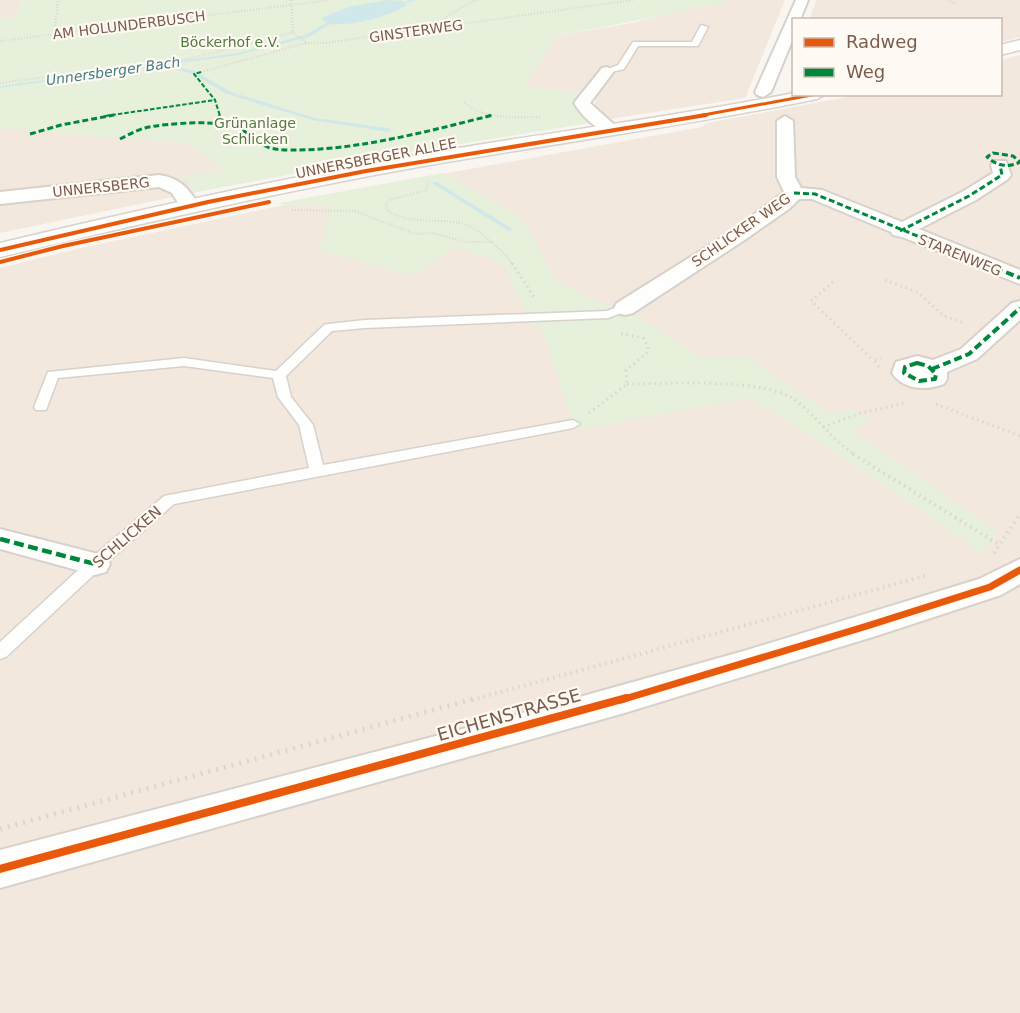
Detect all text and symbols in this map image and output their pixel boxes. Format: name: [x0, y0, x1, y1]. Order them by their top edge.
street label: AM HOLUNDERBUSCH: [52, 8, 206, 42]
street label: GINSTERWEG: [368, 17, 464, 45]
legend: [792, 18, 1002, 96]
text: Radweg: [846, 31, 918, 52]
park label: Böckerhof e.V.: [180, 34, 280, 50]
water label: Unnersberger Bach: [45, 54, 181, 88]
text: Weg: [846, 61, 885, 82]
park label: Grünanlage Schlicken: [214, 115, 296, 147]
street label: UNNERSBERGER ALLEE: [294, 135, 458, 181]
street label: UNNERSBERG: [52, 174, 150, 200]
street label: SCHLICKER WEG: [689, 190, 793, 270]
street label: STARENWEG: [916, 231, 1004, 279]
street label: SCHLICKEN: [89, 502, 165, 572]
street label: EICHENSTRASSE: [435, 684, 583, 745]

